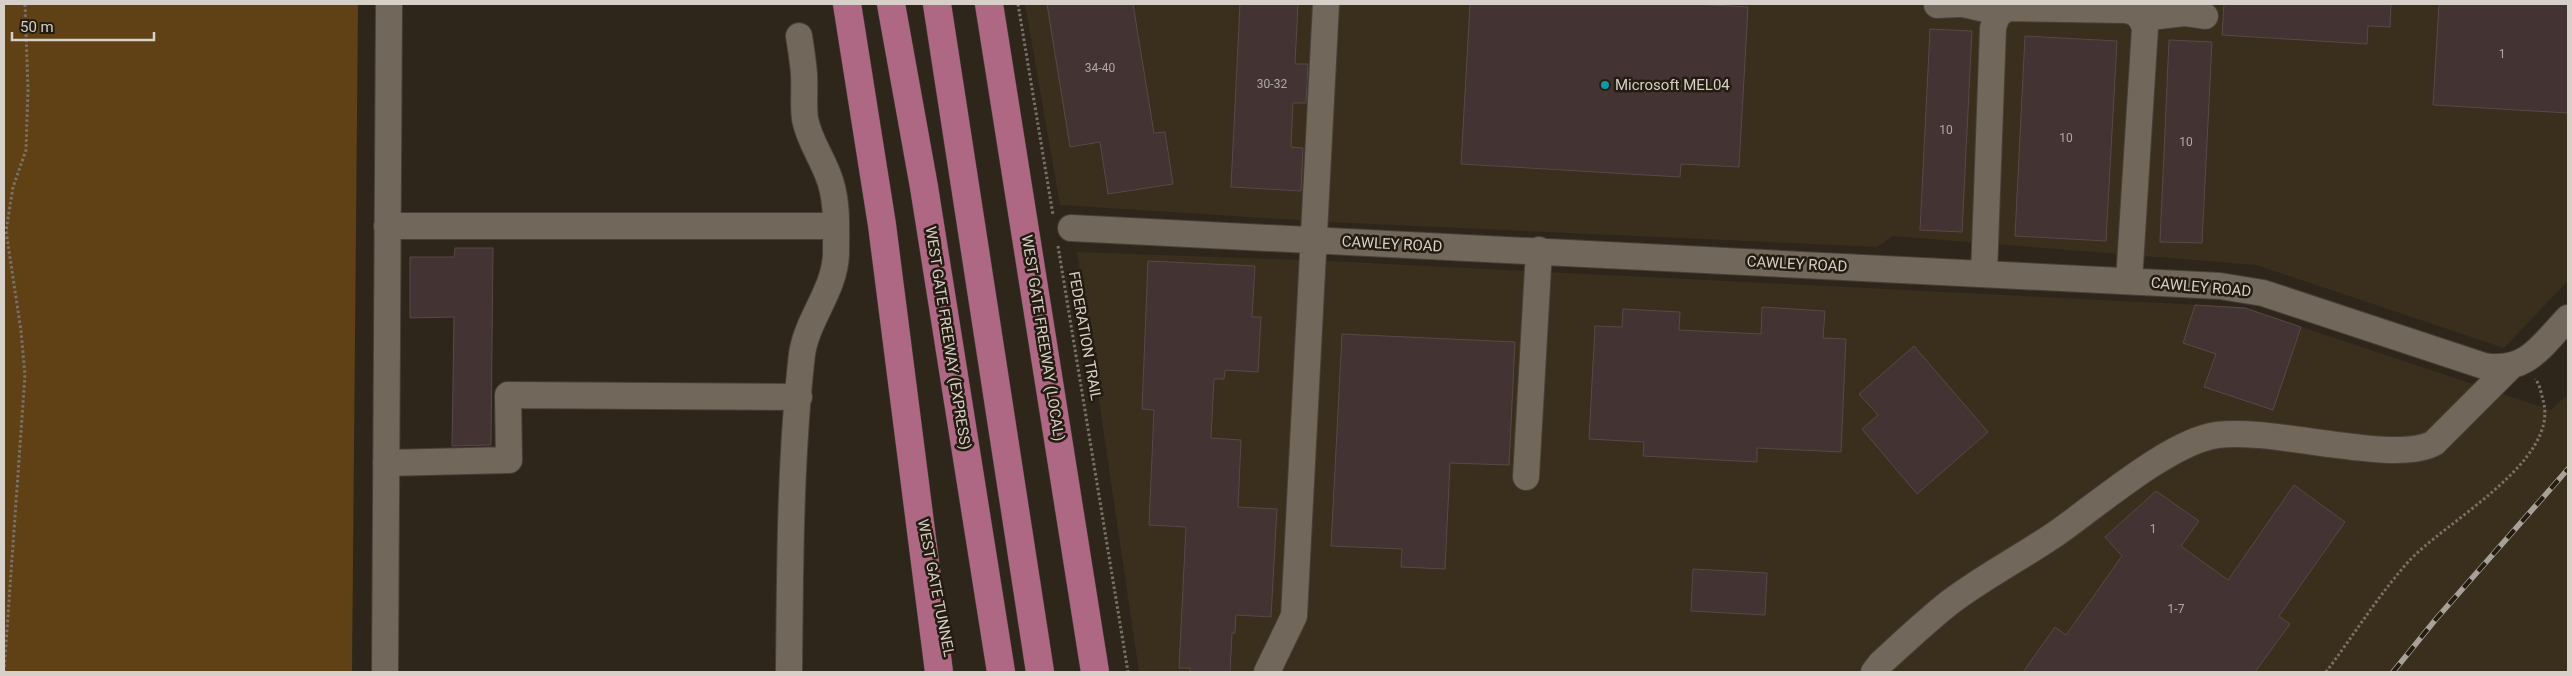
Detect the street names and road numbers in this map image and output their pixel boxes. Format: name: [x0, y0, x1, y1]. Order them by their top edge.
street label: WEST GATE FREEWAY (EXPRESS): [921, 225, 975, 451]
street label: CAWLEY ROAD: [1341, 232, 1443, 256]
street label: WEST GATE FREEWAY (LOCAL): [1018, 234, 1068, 442]
street label: CAWLEY ROAD: [1746, 252, 1848, 276]
street label: FEDERATION TRAIL: [1065, 270, 1105, 402]
street label: CAWLEY ROAD: [2150, 274, 2252, 300]
street label: WEST GATE TUNNEL: [914, 518, 958, 658]

